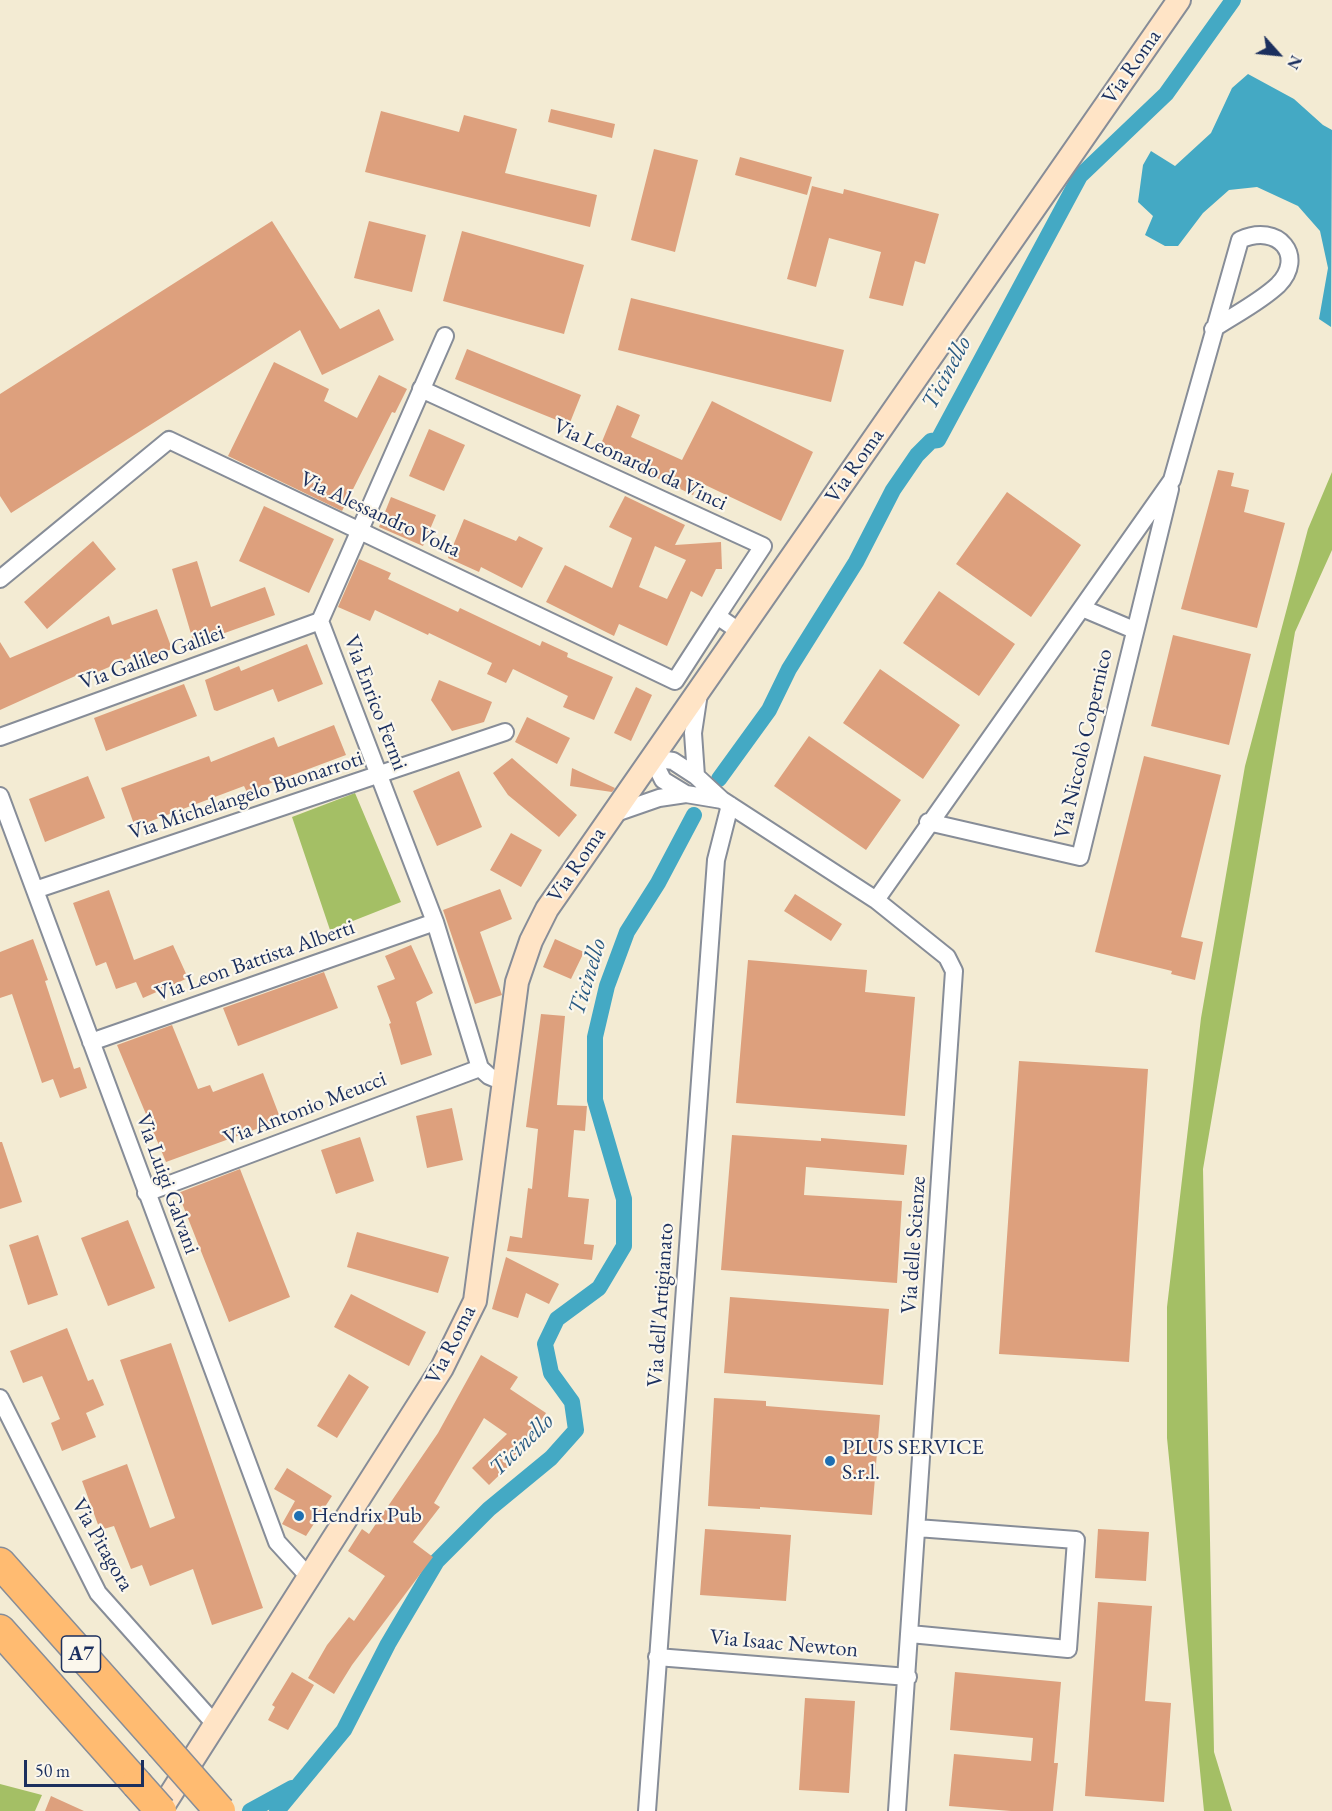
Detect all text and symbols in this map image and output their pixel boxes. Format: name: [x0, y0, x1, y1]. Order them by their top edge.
street label: Via Roma: [1097, 24, 1167, 110]
north arrow: [1248, 24, 1308, 84]
text: N: [1282, 52, 1307, 73]
water label: Ticinello: [916, 332, 978, 414]
street label: Via Leonardo da Vinci: [549, 413, 731, 517]
street label: Via Roma: [820, 423, 890, 509]
street label: Via Alessandro Volta: [295, 466, 465, 564]
street label: Via Galileo Galilei: [76, 620, 228, 696]
street label: Via Enrico Fermi: [337, 632, 413, 774]
street label: Via Niccolò Copernico: [1049, 646, 1119, 842]
street label: Via Michelangelo Buonarroti: [125, 746, 367, 846]
street label: Via Roma: [542, 822, 612, 908]
street label: Via Leon Battista Alberti: [152, 914, 358, 1008]
water label: Ticinello: [563, 935, 613, 1019]
street label: Via Antonio Meucci: [220, 1066, 390, 1152]
street label: Via Luigi Galvani: [129, 1110, 205, 1258]
street label: Via delle Scienze: [896, 1175, 932, 1315]
street label: Via dell'Artigianato: [642, 1222, 680, 1388]
street label: Via Roma: [420, 1301, 482, 1389]
water label: Ticinello: [484, 1407, 560, 1483]
place label: PLUS SERVICE S.r.l.: [842, 1435, 984, 1486]
marker: PLUS SERVICE S.r.l.: [823, 1454, 837, 1468]
street label: Via Pitagora: [65, 1494, 139, 1596]
place label: Hendrix Pub: [311, 1503, 422, 1529]
marker: Hendrix Pub: [292, 1509, 306, 1523]
street label: Via Isaac Newton: [709, 1624, 859, 1664]
road number: A7: [62, 1636, 100, 1672]
scale bar: [27, 1748, 147, 1786]
text: 50 m: [35, 1759, 70, 1782]

